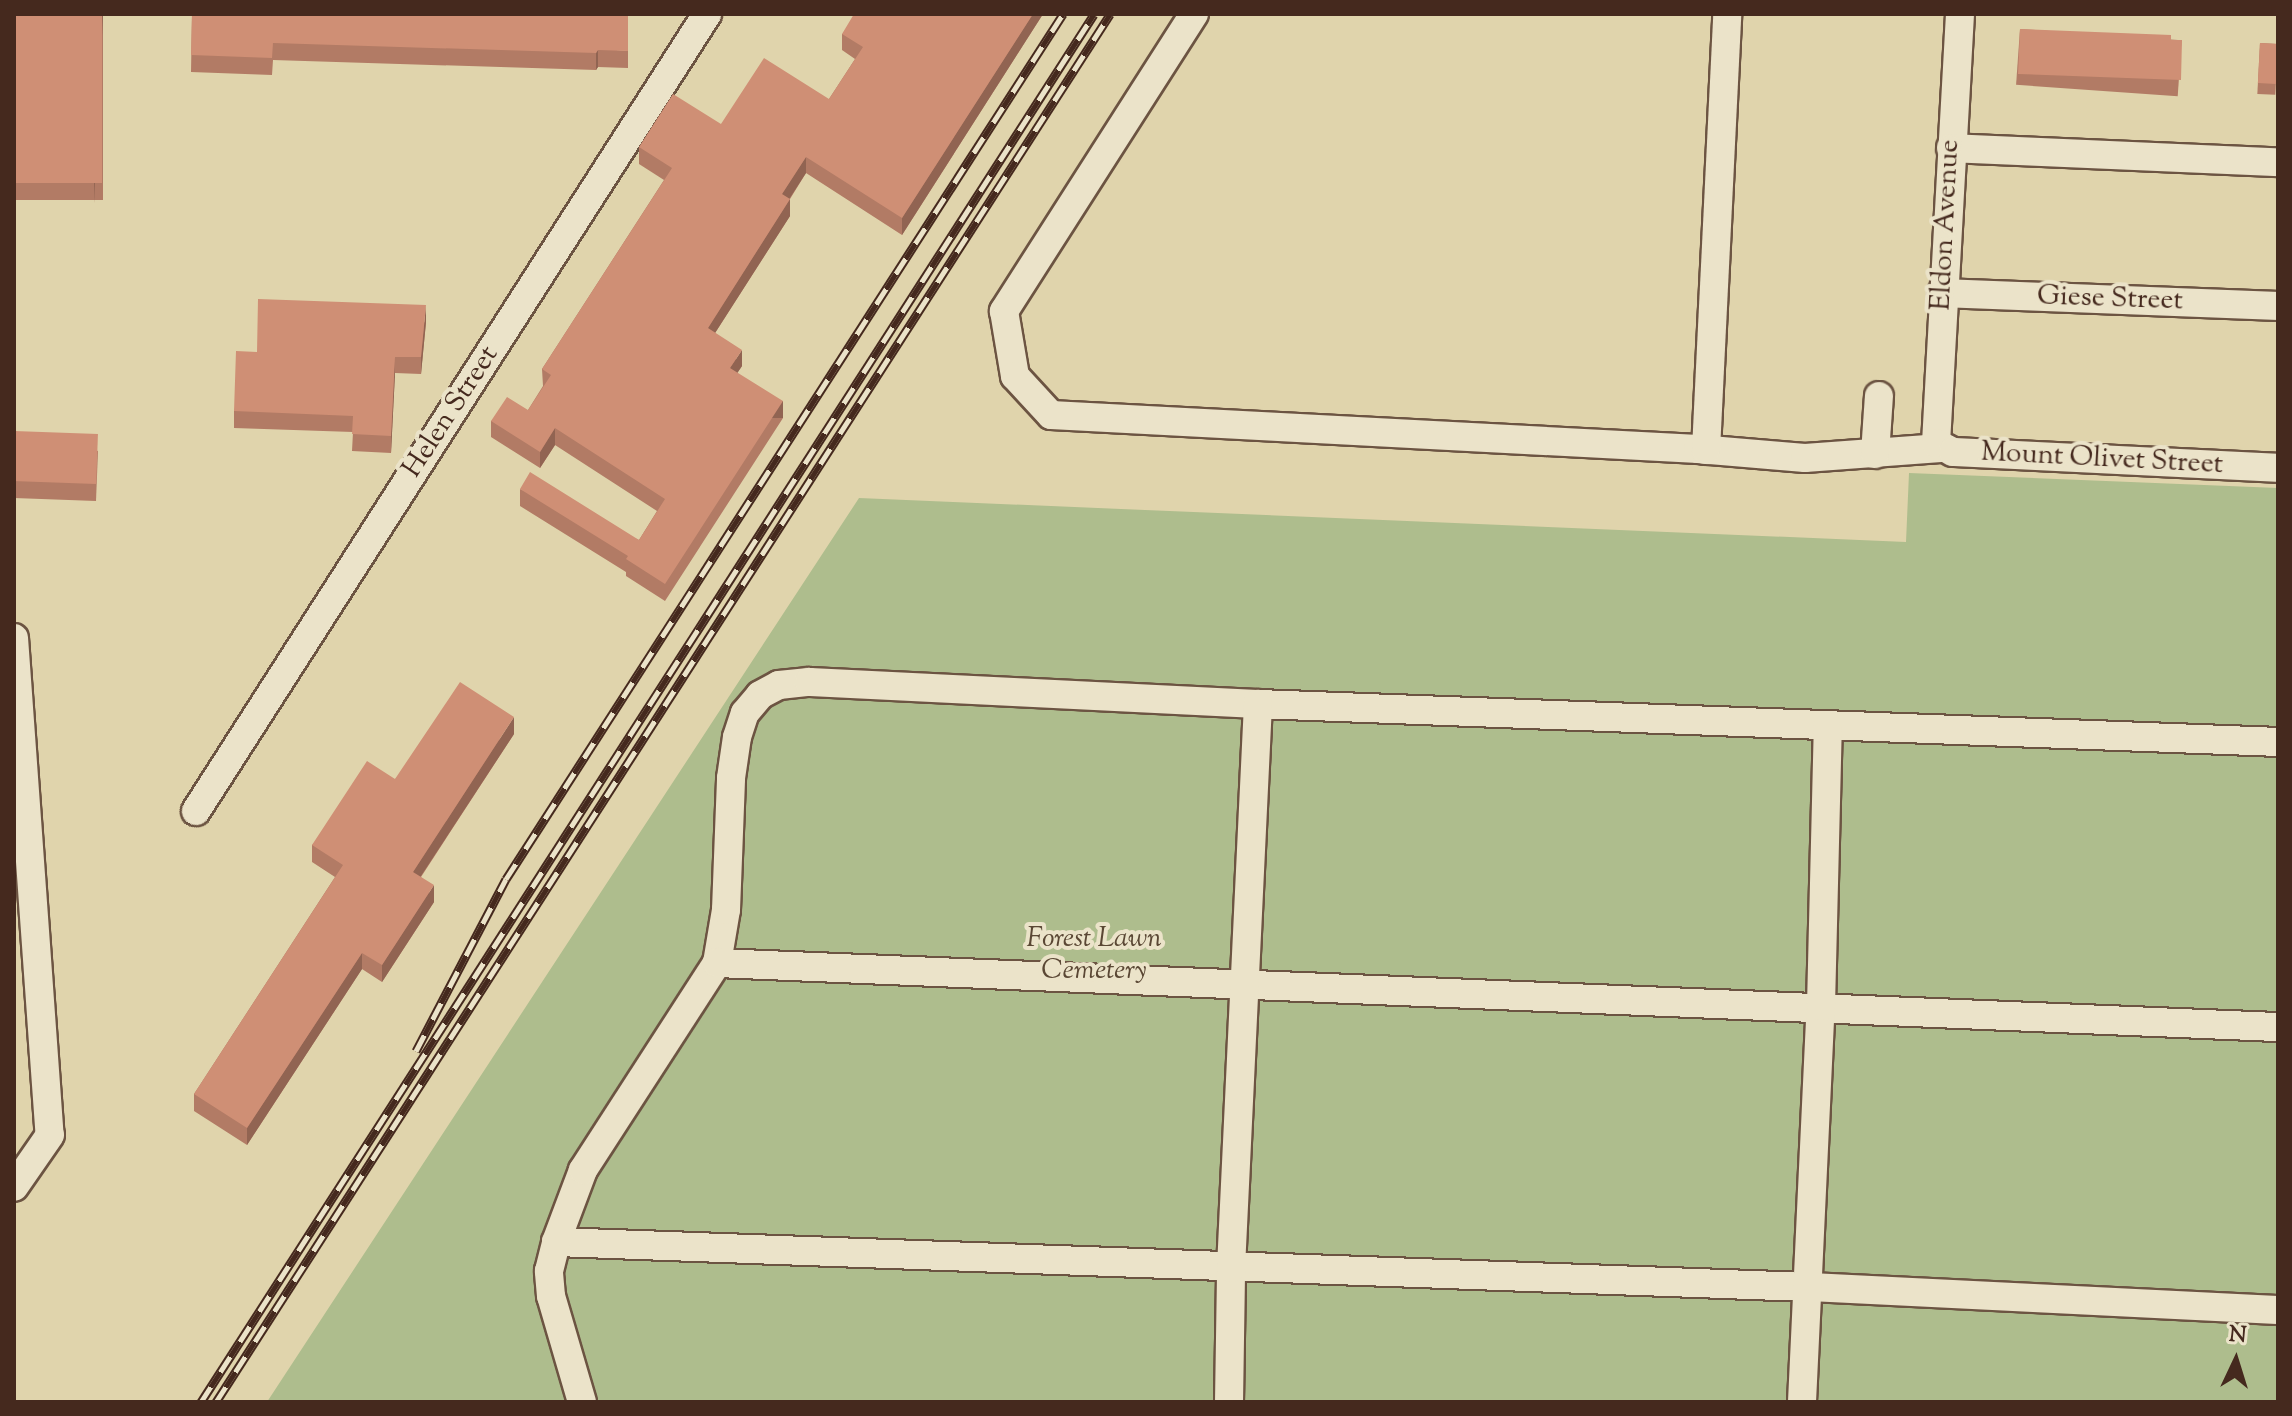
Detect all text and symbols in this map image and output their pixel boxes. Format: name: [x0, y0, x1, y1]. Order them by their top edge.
street label: Eldon Avenue: [1925, 139, 1967, 311]
street label: Giese Street: [2036, 280, 2184, 318]
street label: Helen Street: [396, 340, 506, 484]
street label: Mount Olivet Street: [1980, 436, 2224, 482]
park label: Forest Lawn Cemetery: [1026, 922, 1162, 988]
text: N: [2228, 1319, 2248, 1353]
north arrow: [2196, 1320, 2276, 1400]

